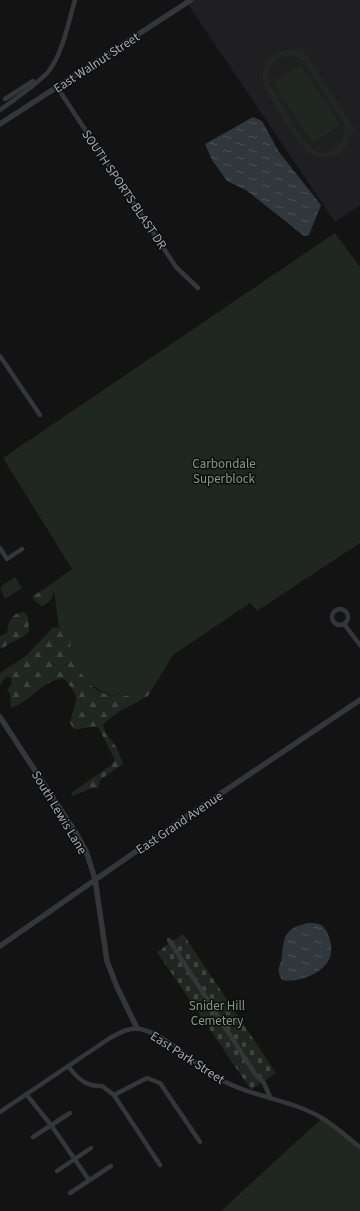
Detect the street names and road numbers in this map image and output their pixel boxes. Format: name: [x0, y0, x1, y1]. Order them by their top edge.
street label: East Walnut Street: [50, 28, 144, 97]
street label: SOUTH SPORTS BLAST DR: [77, 126, 171, 253]
street label: South Lewis Lane: [27, 767, 91, 858]
street label: East Grand Avenue: [133, 787, 227, 859]
street label: East Park Street: [147, 1027, 229, 1089]

